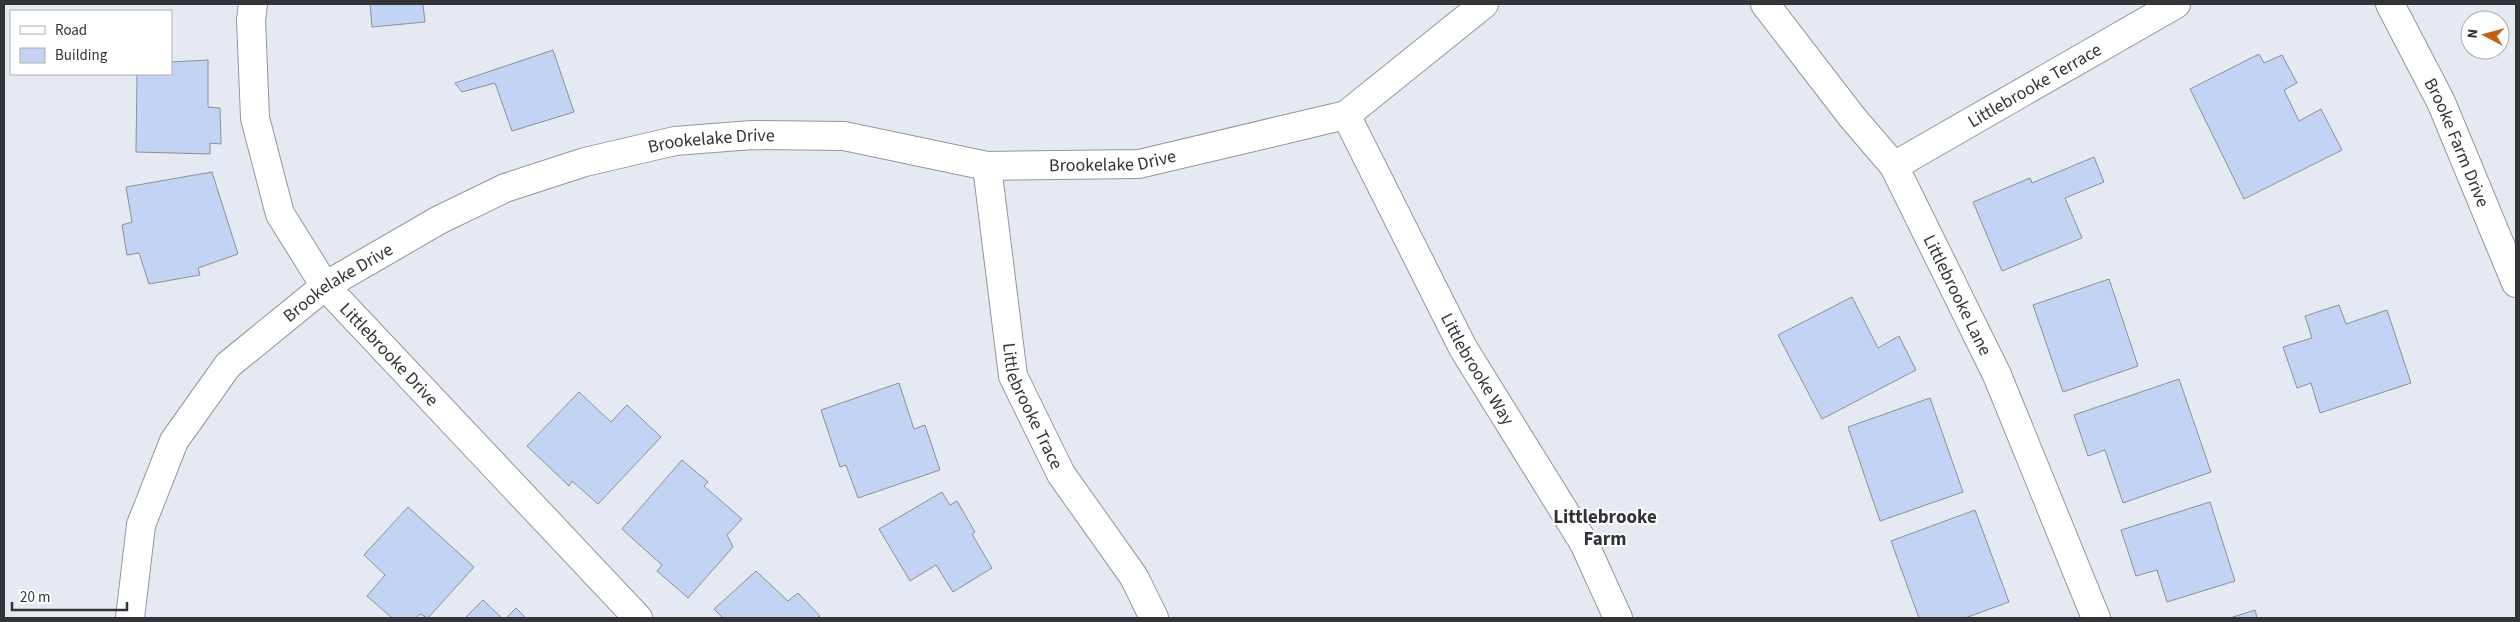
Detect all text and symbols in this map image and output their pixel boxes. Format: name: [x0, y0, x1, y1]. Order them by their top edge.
legend: [10, 10, 172, 75]
north arrow: [2460, 10, 2510, 60]
text: Road: [55, 20, 87, 41]
text: N: [2463, 28, 2483, 39]
street label: Littlebrooke Terrace: [1963, 37, 2106, 134]
text: Building: [55, 45, 108, 66]
street label: Brooke Farm Drive: [2418, 74, 2495, 211]
street label: Brookelake Drive: [645, 123, 775, 160]
street label: Brookelake Drive: [1049, 144, 1179, 178]
street label: Littlebrooke Lane: [1917, 231, 1998, 360]
street label: Brookelake Drive: [278, 237, 398, 328]
street label: Littlebrooke Drive: [334, 297, 444, 412]
street label: Littlebrooke Way: [1434, 309, 1520, 431]
street label: Littlebrooke Trace: [996, 341, 1069, 474]
district label: Littlebrooke Farm: [1553, 504, 1657, 553]
scale bar: [12, 580, 128, 612]
text: 20 m: [20, 587, 50, 608]

